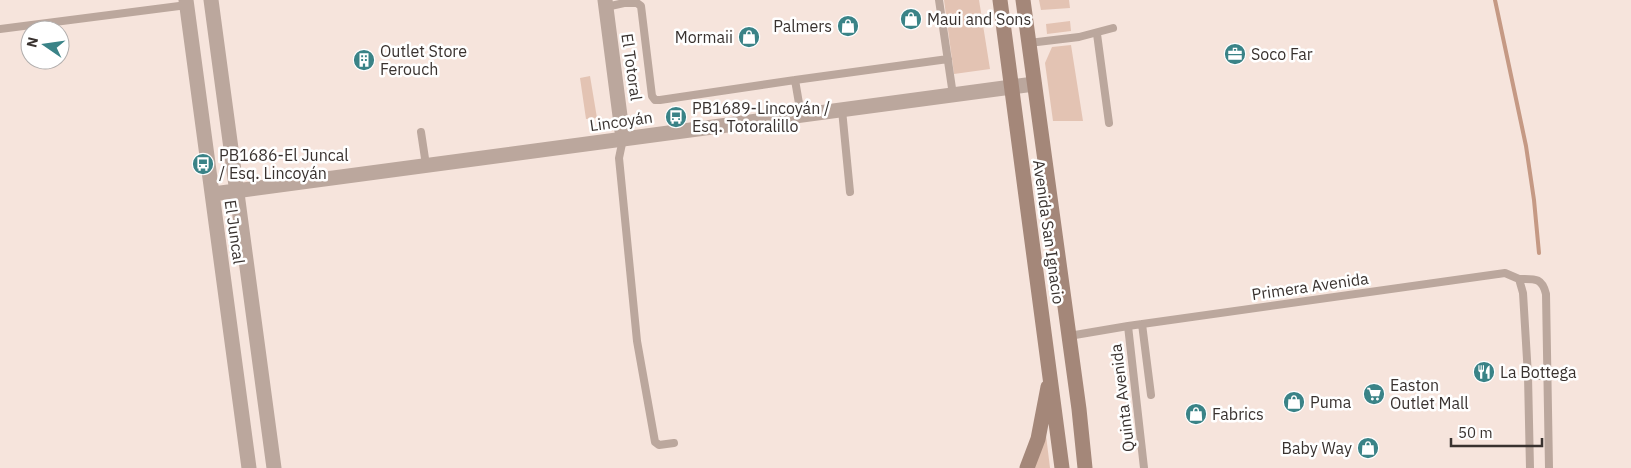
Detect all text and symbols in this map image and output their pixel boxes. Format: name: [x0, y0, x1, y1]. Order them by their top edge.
shop icon: Maui and Sons: [899, 7, 923, 31]
place label: Maui and Sons: [927, 9, 1031, 29]
shop icon: Palmers: [836, 14, 860, 38]
place label: Palmers: [773, 16, 832, 36]
north arrow: [20, 20, 70, 70]
shop icon: Mormaii: [737, 25, 761, 49]
place label: Mormaii: [675, 27, 733, 47]
street label: El Totoral: [617, 32, 647, 102]
text: N: [22, 35, 42, 49]
place label: Outlet Store Ferouch: [380, 41, 467, 79]
office icon: Soco Far: [1223, 42, 1247, 66]
place label: Soco Far: [1251, 44, 1313, 64]
building icon: Outlet Store Ferouch: [352, 48, 376, 72]
place label: PB1689-Lincoyán / Esq. Totoralillo: [692, 98, 830, 136]
bus stop icon: PB1689-Lincoyán / Esq. Totoralillo: [664, 105, 688, 129]
street label: Lincoyán: [588, 107, 654, 135]
place label: PB1686-El Juncal / Esq. Lincoyán: [219, 145, 349, 183]
bus stop icon: PB1686-El Juncal / Esq. Lincoyán: [191, 152, 215, 176]
street label: Avenida San Ignacio: [1029, 159, 1069, 305]
street label: El Juncal: [221, 199, 249, 265]
street label: Primera Avenida: [1250, 268, 1370, 304]
street label: Quinta Avenida: [1105, 342, 1139, 453]
restaurant icon: La Bottega: [1472, 360, 1496, 384]
place label: La Bottega: [1500, 362, 1577, 382]
place label: Easton Outlet Mall: [1390, 375, 1469, 413]
supermarket icon: Easton Outlet Mall: [1362, 382, 1386, 406]
shop icon: Puma: [1282, 390, 1306, 414]
place label: Puma: [1310, 392, 1352, 412]
shop icon: Fabrics: [1184, 402, 1208, 426]
place label: Fabrics: [1212, 404, 1264, 424]
scale bar: [1451, 416, 1542, 448]
text: 50 m: [1458, 423, 1493, 442]
shop icon: Baby Way: [1356, 436, 1380, 460]
place label: Baby Way: [1282, 438, 1352, 458]

